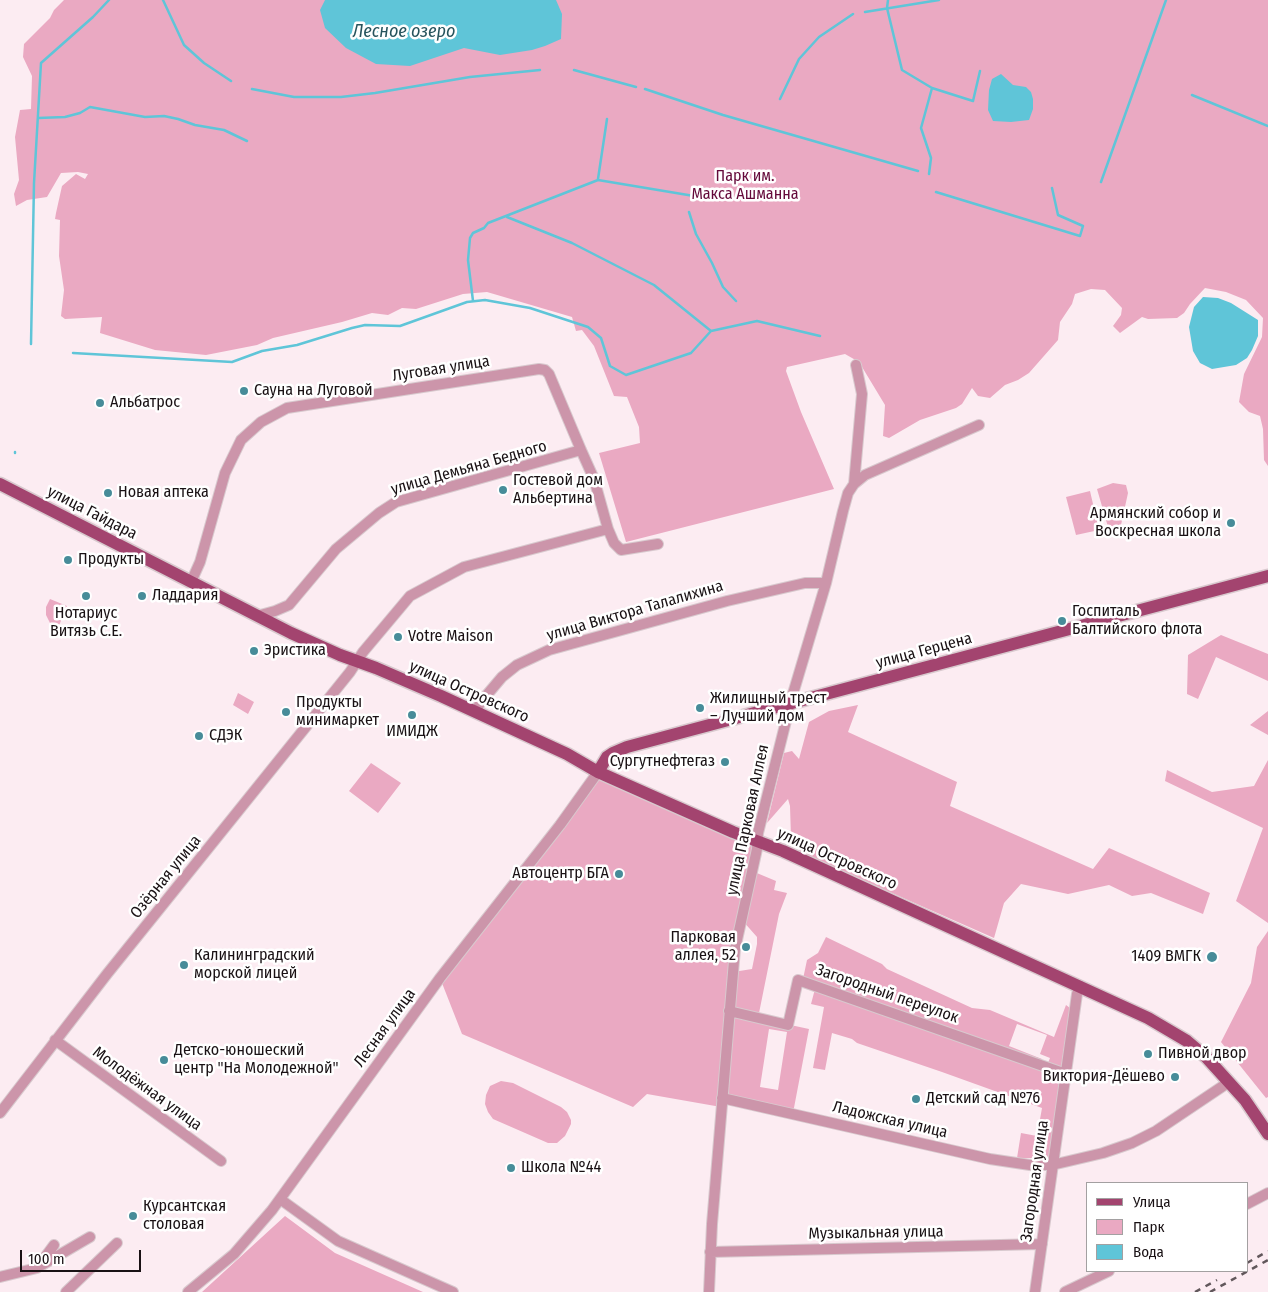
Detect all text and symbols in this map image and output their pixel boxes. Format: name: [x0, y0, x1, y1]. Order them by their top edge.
water label: Лесное озеро: [353, 21, 455, 43]
park label: Парк им. Макса Ашманна: [691, 167, 799, 205]
street label: Луговая улица: [391, 352, 491, 386]
place label: Сауна на Луговой: [254, 381, 373, 401]
marker: Сауна на Луговой: [238, 385, 250, 397]
place label: Альбатрос: [110, 393, 180, 413]
marker: Альбатрос: [94, 397, 106, 409]
street label: улица Демьяна Бедного: [389, 437, 549, 499]
place label: Гостевой дом Альбертина: [513, 471, 603, 509]
street label: улица Гайдара: [44, 482, 140, 544]
place label: Новая аптека: [118, 483, 209, 503]
marker: Гостевой дом Альбертина: [497, 484, 509, 496]
marker: Новая аптека: [102, 487, 114, 499]
place label: Армянский собор и Воскресная школа: [1090, 504, 1221, 542]
marker: Армянский собор и Воскресная школа: [1225, 517, 1237, 529]
place label: Продукты: [78, 550, 144, 570]
marker: Продукты: [62, 554, 74, 566]
street label: улица Виктора Талалихина: [545, 577, 725, 645]
place label: Ладдария: [152, 586, 218, 606]
marker: Нотариус Витязь С.Е.: [80, 590, 92, 602]
marker: Ладдария: [136, 590, 148, 602]
place label: Госпиталь Балтийского флота: [1072, 602, 1202, 640]
place label: Нотариус Витязь С.Е.: [50, 604, 122, 642]
marker: Госпиталь Балтийского флота: [1056, 615, 1068, 627]
place label: Votre Maison: [408, 627, 493, 647]
street label: улица Герцена: [874, 629, 974, 673]
marker: Votre Maison: [392, 631, 404, 643]
place label: Эристика: [264, 641, 326, 661]
marker: Эристика: [248, 645, 260, 657]
street label: улица Островского: [406, 657, 532, 727]
place label: Жилищный трест – Лучший дом: [710, 689, 827, 727]
place label: Продукты минимаркет: [296, 693, 379, 731]
marker: Жилищный трест – Лучший дом: [694, 702, 706, 714]
marker: Продукты минимаркет: [280, 706, 292, 718]
marker: ИМИДЖ: [406, 709, 418, 721]
place label: ИМИДЖ: [386, 722, 438, 742]
place label: СДЭК: [209, 726, 242, 746]
marker: СДЭК: [193, 730, 205, 742]
street label: улица Парковая Аллея: [723, 743, 773, 897]
place label: Сургутнефтегаз: [610, 752, 715, 772]
marker: Сургутнефтегаз: [719, 756, 731, 768]
street label: улица Островского: [774, 824, 900, 894]
street label: Озёрная улица: [127, 832, 205, 922]
place label: Автоцентр БГА: [512, 864, 609, 884]
marker: Автоцентр БГА: [613, 868, 625, 880]
place label: Парковая аллея, 52: [671, 928, 736, 966]
marker: Парковая аллея, 52: [740, 941, 752, 953]
place label: Калининградский морской лицей: [194, 946, 315, 984]
place label: 1409 ВМГК: [1131, 947, 1201, 967]
marker: 1409 ВМГК: [1205, 950, 1219, 964]
marker: Калининградский морской лицей: [178, 959, 190, 971]
street label: Загородный переулок: [813, 961, 961, 1027]
street label: Лесная улица: [350, 985, 420, 1071]
place label: Детско-юношеский центр "На Молодежной": [174, 1041, 339, 1079]
street label: Молодёжная улица: [89, 1043, 205, 1135]
place label: Пивной двор: [1158, 1044, 1247, 1064]
marker: Пивной двор: [1142, 1048, 1154, 1060]
marker: Детско-юношеский центр "На Молодежной": [158, 1054, 170, 1066]
place label: Виктория-Дёшево: [1043, 1067, 1165, 1087]
marker: Виктория-Дёшево: [1169, 1071, 1181, 1083]
place label: Детский сад №76: [926, 1089, 1040, 1109]
marker: Детский сад №76: [910, 1093, 922, 1105]
street label: Ладожская улица: [831, 1097, 949, 1143]
street label: Загородная улица: [1017, 1119, 1053, 1243]
place label: Школа №44: [521, 1158, 601, 1178]
marker: Школа №44: [505, 1162, 517, 1174]
legend: [1086, 1182, 1248, 1272]
text: Улица: [1133, 1193, 1171, 1211]
place label: Курсантская столовая: [143, 1197, 226, 1235]
marker: Курсантская столовая: [127, 1210, 139, 1222]
text: Парк: [1133, 1218, 1164, 1236]
street label: Музыкальная улица: [808, 1222, 944, 1244]
scale bar: [22, 1240, 144, 1272]
text: Вода: [1133, 1243, 1164, 1261]
text: 100 m: [28, 1250, 65, 1268]

